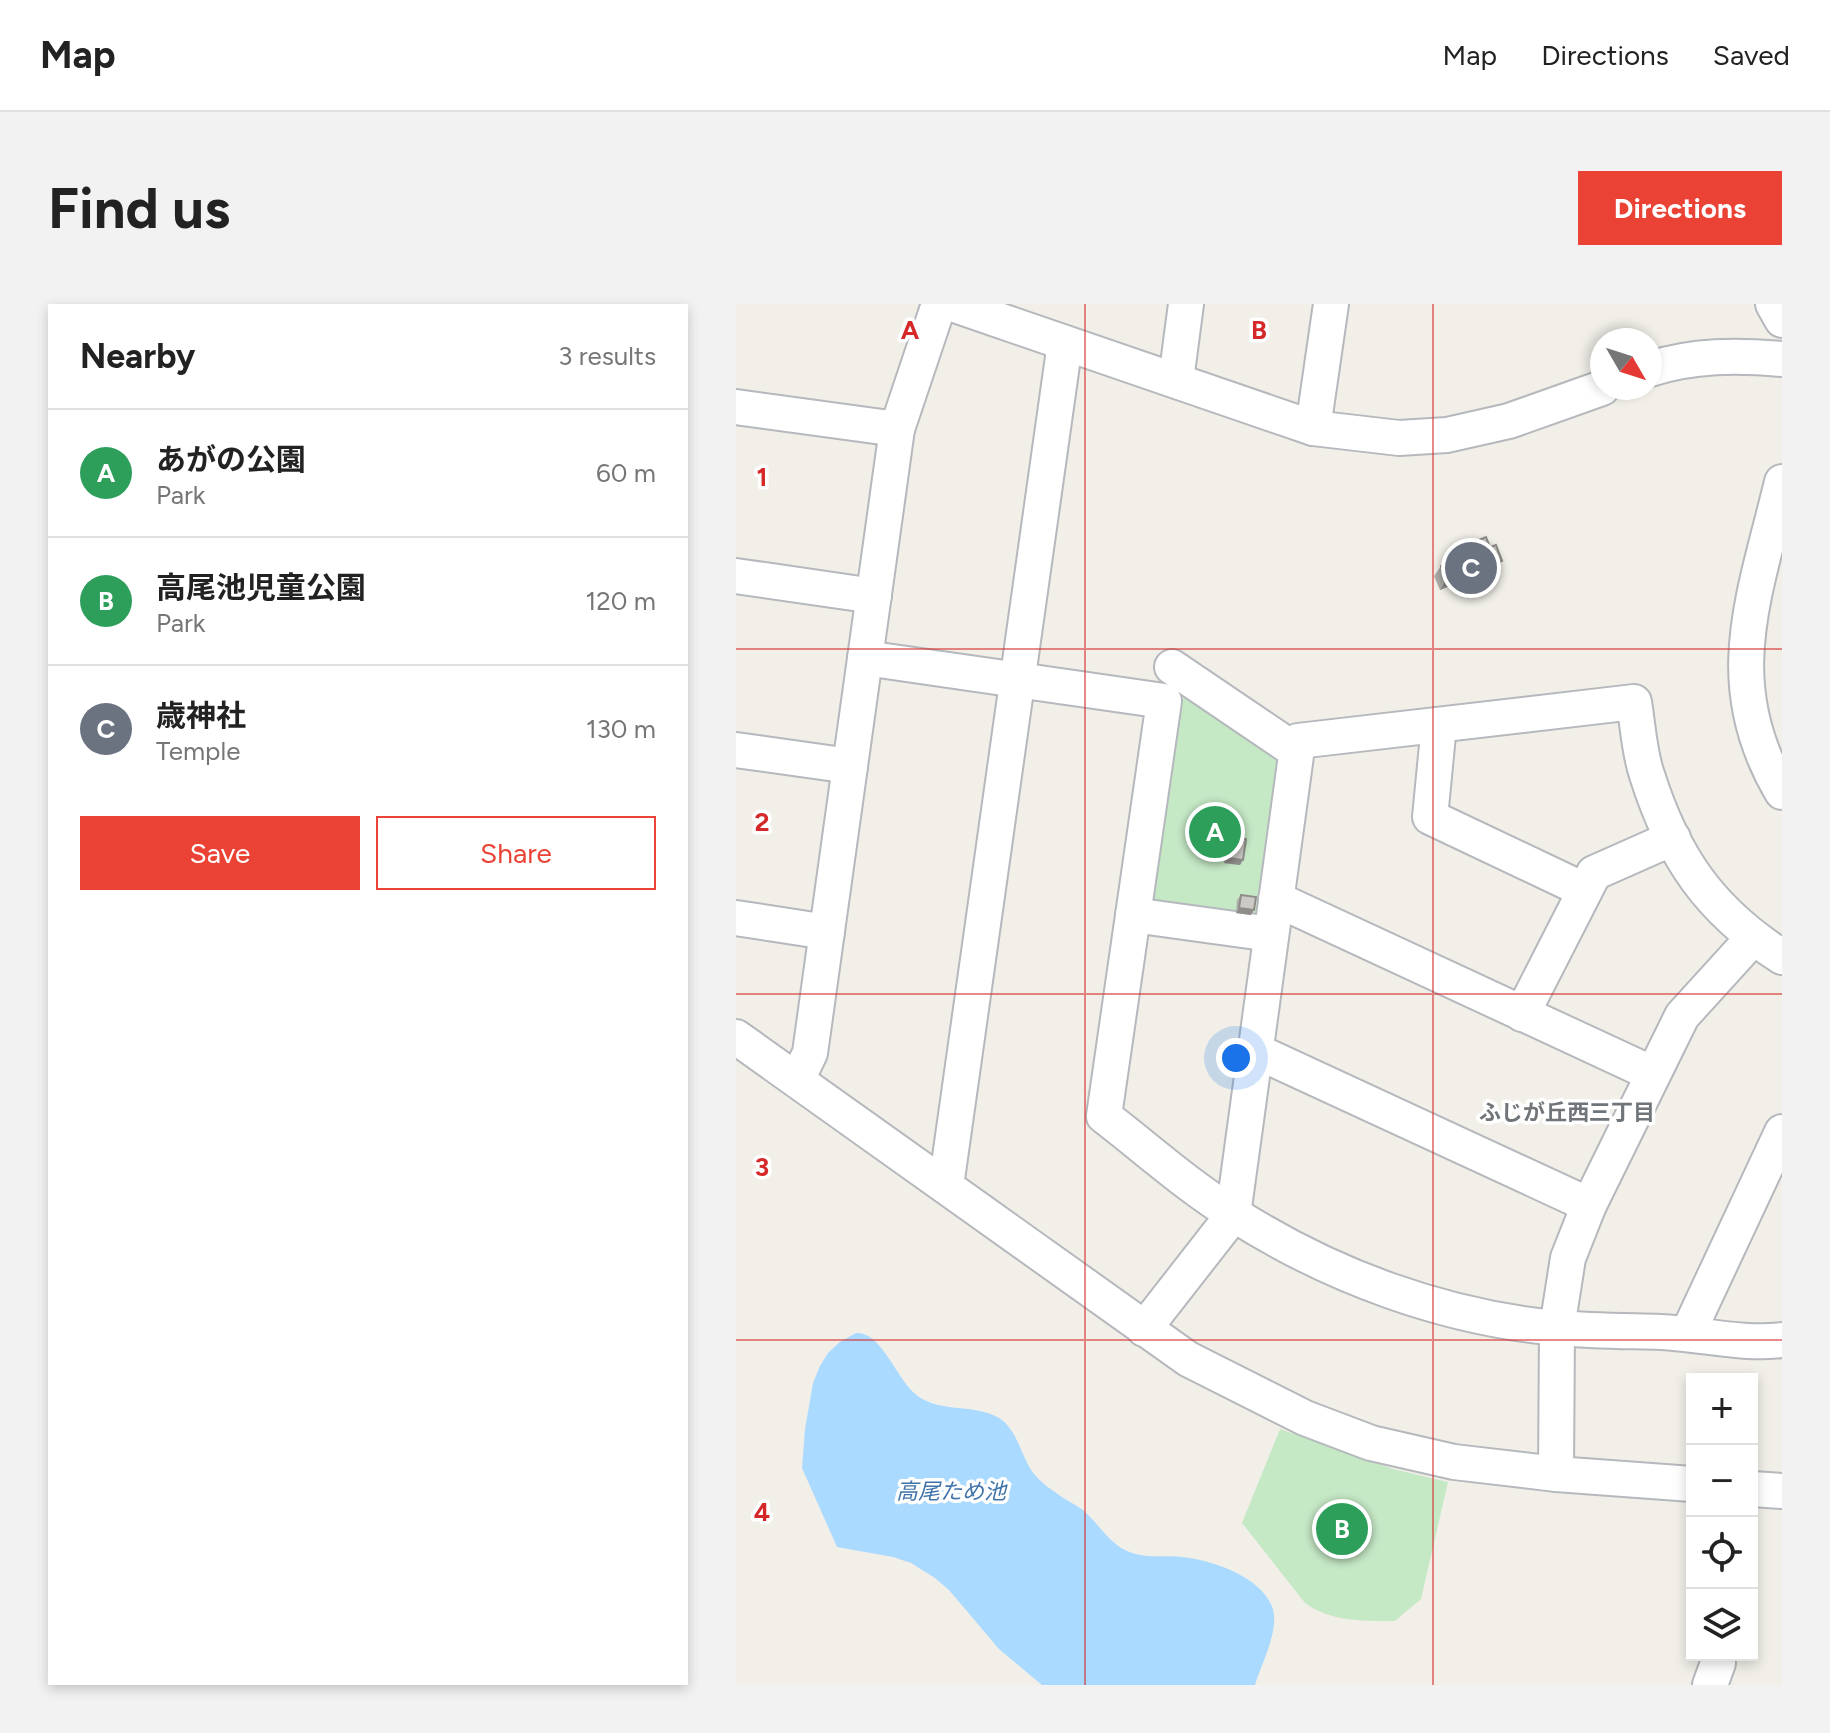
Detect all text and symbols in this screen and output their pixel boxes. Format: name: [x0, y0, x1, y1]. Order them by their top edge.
text: Map: [40, 32, 116, 78]
text: Map: [1443, 38, 1497, 72]
text: Directions: [1541, 38, 1669, 72]
text: Saved: [1713, 38, 1790, 72]
button: Directions: [1578, 171, 1782, 245]
text: Find us: [48, 175, 230, 242]
text: A: [901, 314, 920, 346]
text: B: [1251, 314, 1267, 346]
north arrow: [1590, 328, 1662, 400]
text: Nearby: [80, 336, 195, 377]
text: 3 results: [558, 340, 656, 372]
text: あがの公園: [156, 441, 306, 478]
text: A: [97, 457, 115, 489]
text: 60 m: [596, 457, 656, 489]
text: 1: [757, 461, 767, 493]
text: Park: [156, 479, 205, 511]
pin: C: [1445, 538, 1497, 598]
text: 高尾池児童公園: [156, 569, 366, 606]
text: B: [98, 585, 114, 617]
text: 120 m: [586, 585, 656, 617]
text: Park: [156, 607, 205, 639]
text: 歳神社: [156, 697, 246, 734]
text: C: [97, 713, 115, 745]
text: 130 m: [586, 713, 656, 745]
text: Temple: [156, 735, 240, 767]
pin: A: [1189, 802, 1241, 862]
text: 2: [754, 806, 770, 838]
button: Save: [80, 816, 360, 890]
button: Share: [376, 816, 656, 890]
your location: [1216, 1038, 1256, 1078]
district label: ふじが丘西三丁目: [1479, 1099, 1655, 1126]
text: 3: [755, 1151, 769, 1183]
map controls: [1686, 1373, 1758, 1661]
button: +: [1686, 1373, 1758, 1445]
button: −: [1686, 1445, 1758, 1517]
water label: 高尾ため池: [896, 1478, 1008, 1505]
text: 4: [754, 1496, 770, 1528]
pin: B: [1316, 1499, 1368, 1559]
button: locate: [1686, 1517, 1758, 1589]
button: layers: [1686, 1589, 1758, 1661]

